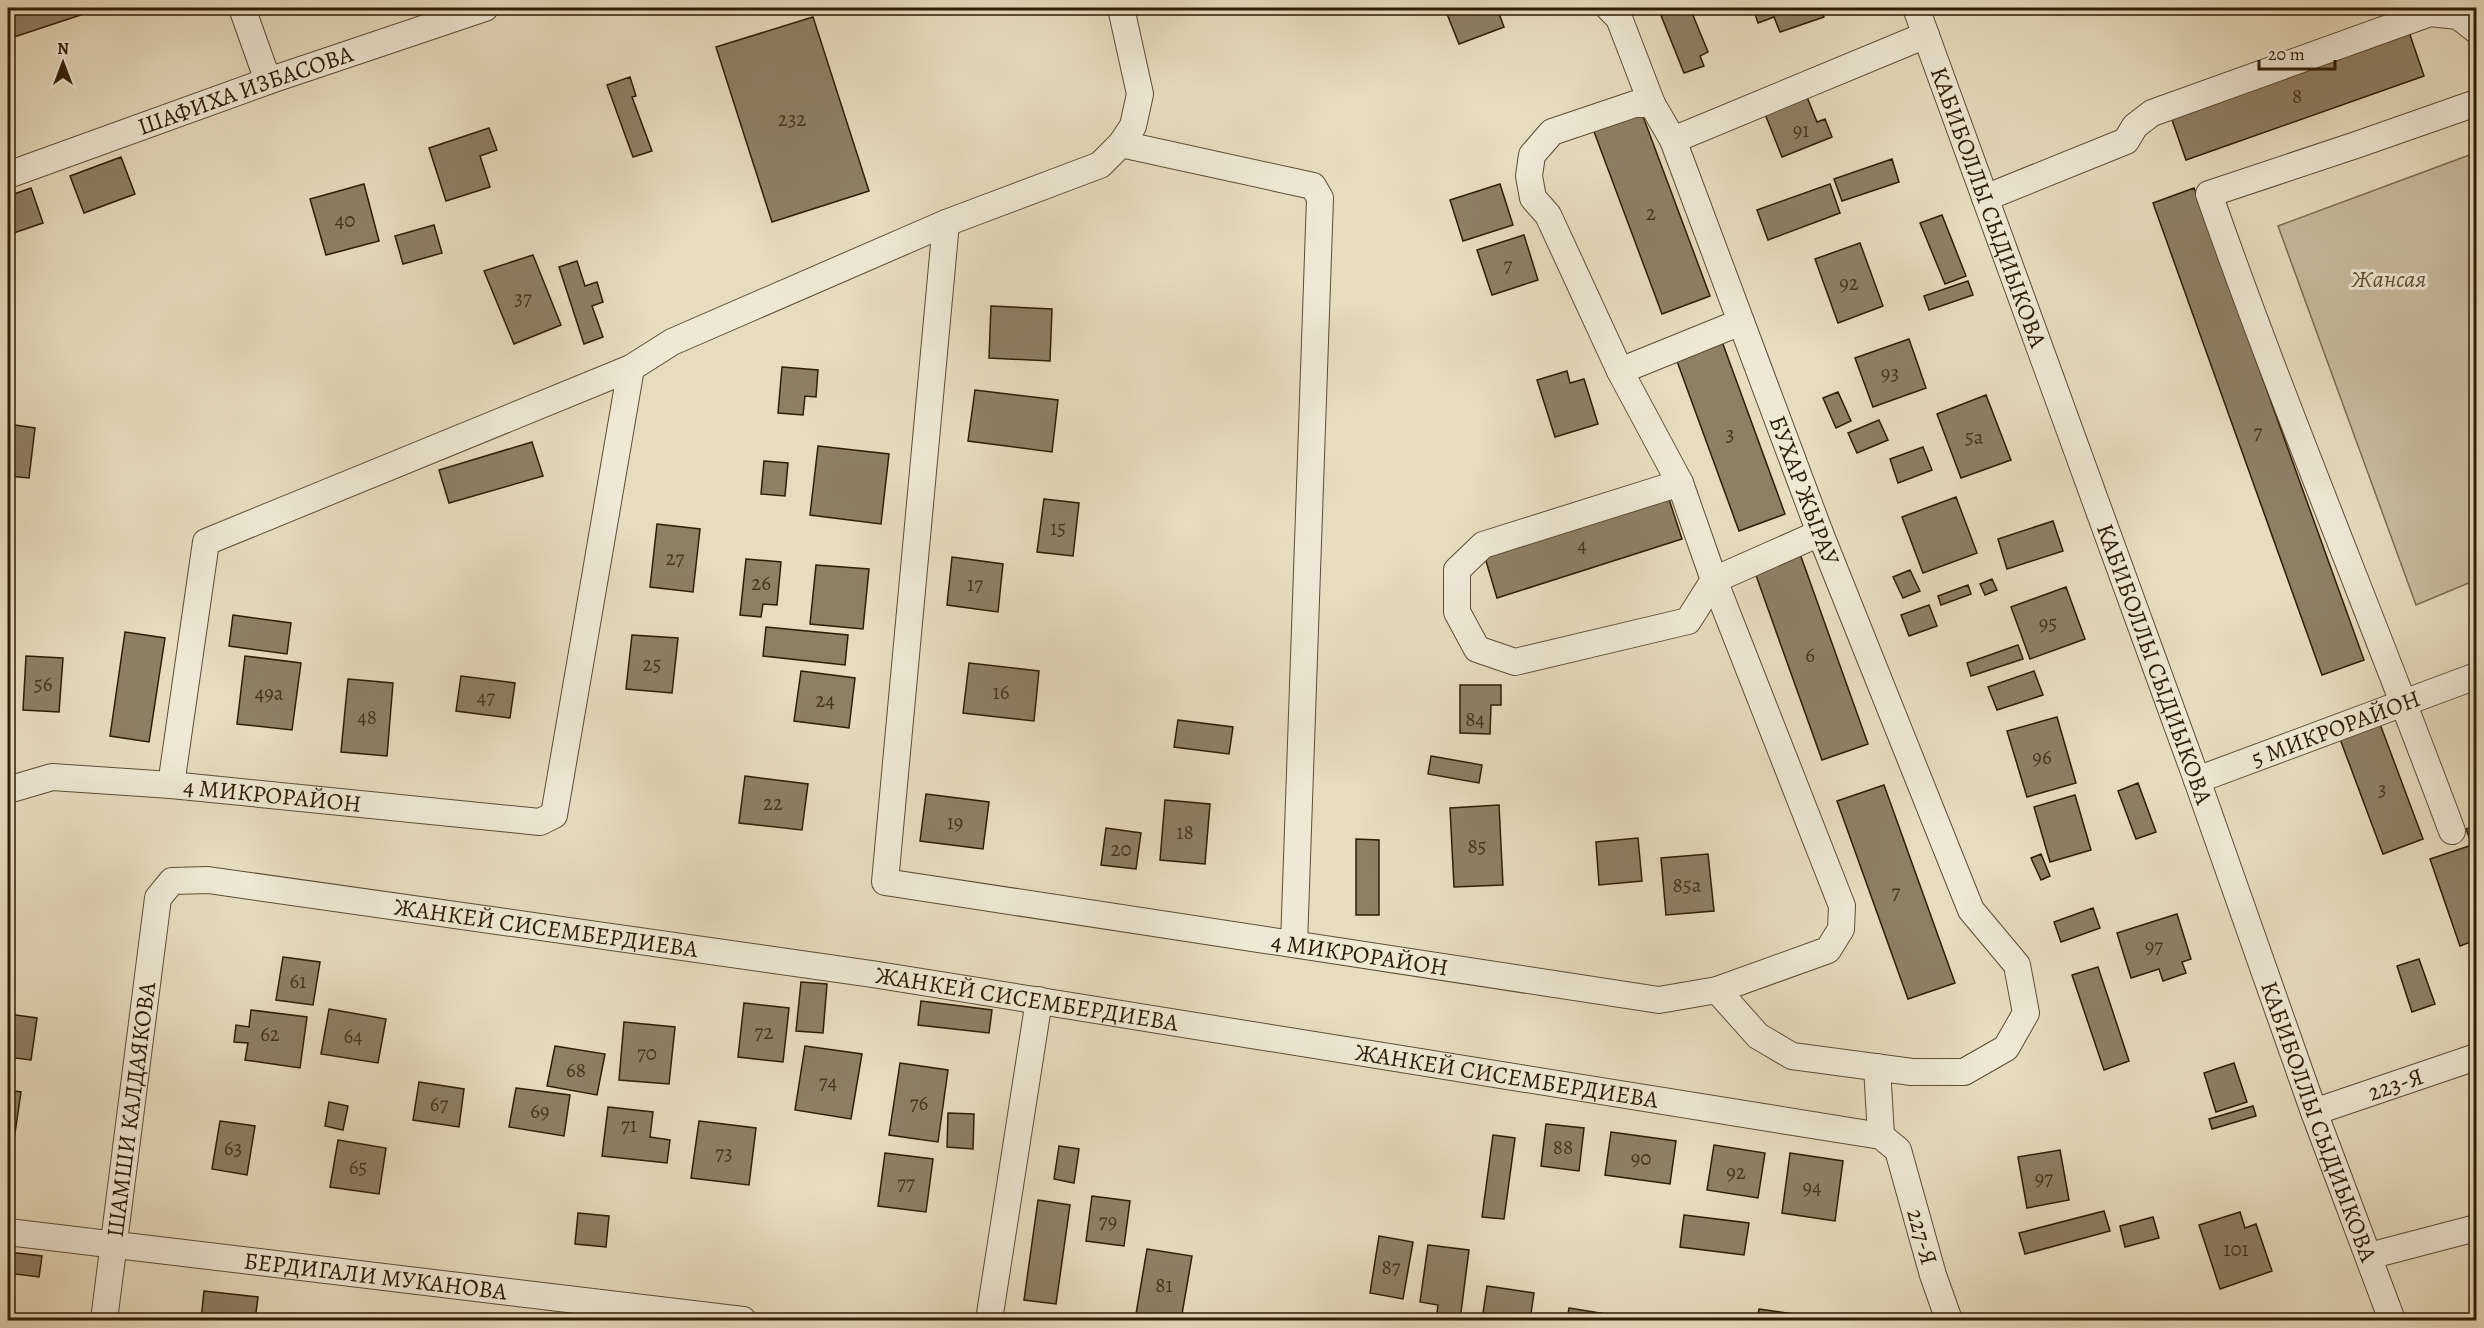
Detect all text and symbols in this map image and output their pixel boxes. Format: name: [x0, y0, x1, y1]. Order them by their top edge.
north arrow: [33, 33, 93, 93]
scale bar: [2259, 33, 2336, 71]
street label: ШАФИХА ИЗБАСОВА: [133, 37, 358, 143]
text: N: [57, 38, 69, 60]
text: 20 m: [2268, 42, 2305, 66]
street label: КАБИБОЛЛЫ СЫДИЫКОВА: [1923, 62, 2055, 353]
house number: 8: [2292, 82, 2302, 110]
house number: 232: [778, 105, 806, 133]
house number: 91: [1793, 116, 1809, 144]
house number: 2: [1646, 199, 1656, 227]
house number: 40: [335, 206, 355, 234]
house number: 7: [1504, 251, 1513, 279]
park label: Жансая: [2351, 263, 2427, 295]
house number: 92: [1839, 269, 1859, 297]
house number: 37: [514, 284, 532, 312]
house number: 93: [1881, 359, 1899, 387]
street label: БУХАР ЖЫРАУ: [1761, 411, 1847, 570]
house number: 7: [2254, 418, 2263, 446]
house number: 3: [1726, 420, 1734, 448]
house number: 5а: [1965, 423, 1984, 451]
house number: 15: [1050, 514, 1066, 542]
street label: КАБИБОЛЛЫ СЫДИЫКОВА: [2089, 519, 2221, 810]
house number: 4: [1577, 531, 1587, 559]
house number: 27: [666, 544, 685, 572]
house number: 26: [751, 569, 771, 597]
house number: 17: [967, 570, 983, 598]
house number: 95: [2039, 609, 2057, 637]
house number: 6: [1805, 641, 1815, 669]
house number: 25: [642, 650, 662, 678]
house number: 56: [34, 670, 53, 698]
house number: 16: [993, 678, 1010, 706]
house number: 49а: [255, 679, 284, 707]
street label: 5 МИКРОРАЙОН: [2247, 682, 2425, 774]
house number: 47: [477, 683, 495, 711]
house number: 24: [815, 686, 835, 714]
house number: 48: [357, 703, 377, 731]
house number: 84: [1465, 705, 1485, 733]
house number: 96: [2032, 743, 2052, 771]
street label: 4 МИКРОРАЙОН: [182, 770, 363, 820]
house number: 3: [2378, 775, 2386, 803]
house number: 22: [763, 789, 783, 817]
house number: 19: [947, 808, 963, 836]
house number: 18: [1176, 818, 1194, 846]
house number: 85: [1467, 832, 1487, 860]
house number: 20: [1110, 835, 1132, 863]
house number: 85а: [1673, 871, 1702, 899]
house number: 7: [1892, 878, 1901, 906]
street label: ЖАНКЕЙ СИСЕМБЕРДИЕВА: [392, 891, 701, 965]
street label: 4 МИКРОРАЙОН: [1269, 925, 1450, 984]
house number: 97: [2145, 932, 2163, 960]
street label: ЖАНКЕЙ СИСЕМБЕРДИЕВА: [873, 959, 1182, 1039]
house number: 61: [290, 967, 306, 995]
street label: КАБИБОЛЛЫ СЫДИЫКОВА: [2253, 977, 2385, 1267]
street label: ШАМШИ КАЛДАЯКОВА: [99, 979, 163, 1239]
house number: 72: [755, 1018, 773, 1046]
house number: 62: [260, 1020, 280, 1048]
house number: 64: [343, 1022, 363, 1050]
street label: ЖАНКЕЙ СИСЕМБЕРДИЕВА: [1353, 1036, 1662, 1116]
house number: 70: [637, 1039, 657, 1067]
house number: 68: [566, 1056, 586, 1084]
street label: 223-Я: [2363, 1060, 2427, 1109]
house number: 74: [819, 1068, 837, 1096]
house number: 76: [910, 1089, 929, 1117]
house number: 67: [430, 1090, 448, 1118]
house number: 69: [530, 1097, 550, 1125]
house number: 71: [621, 1111, 637, 1139]
house number: 88: [1553, 1133, 1573, 1161]
house number: 63: [224, 1134, 242, 1162]
house number: 73: [715, 1139, 733, 1167]
house number: 90: [1631, 1144, 1651, 1172]
house number: 65: [349, 1153, 367, 1181]
house number: 92: [1726, 1158, 1746, 1186]
house number: 97: [2035, 1164, 2053, 1192]
house number: 77: [897, 1169, 915, 1197]
house number: 94: [1802, 1173, 1822, 1201]
street label: 227-Я: [1899, 1205, 1945, 1268]
house number: 79: [1099, 1207, 1117, 1235]
house number: 101: [2223, 1235, 2249, 1263]
street label: БЕРДИГАЛИ МУКАНОВА: [242, 1244, 510, 1308]
house number: 87: [1381, 1253, 1401, 1281]
house number: 81: [1155, 1271, 1173, 1299]

